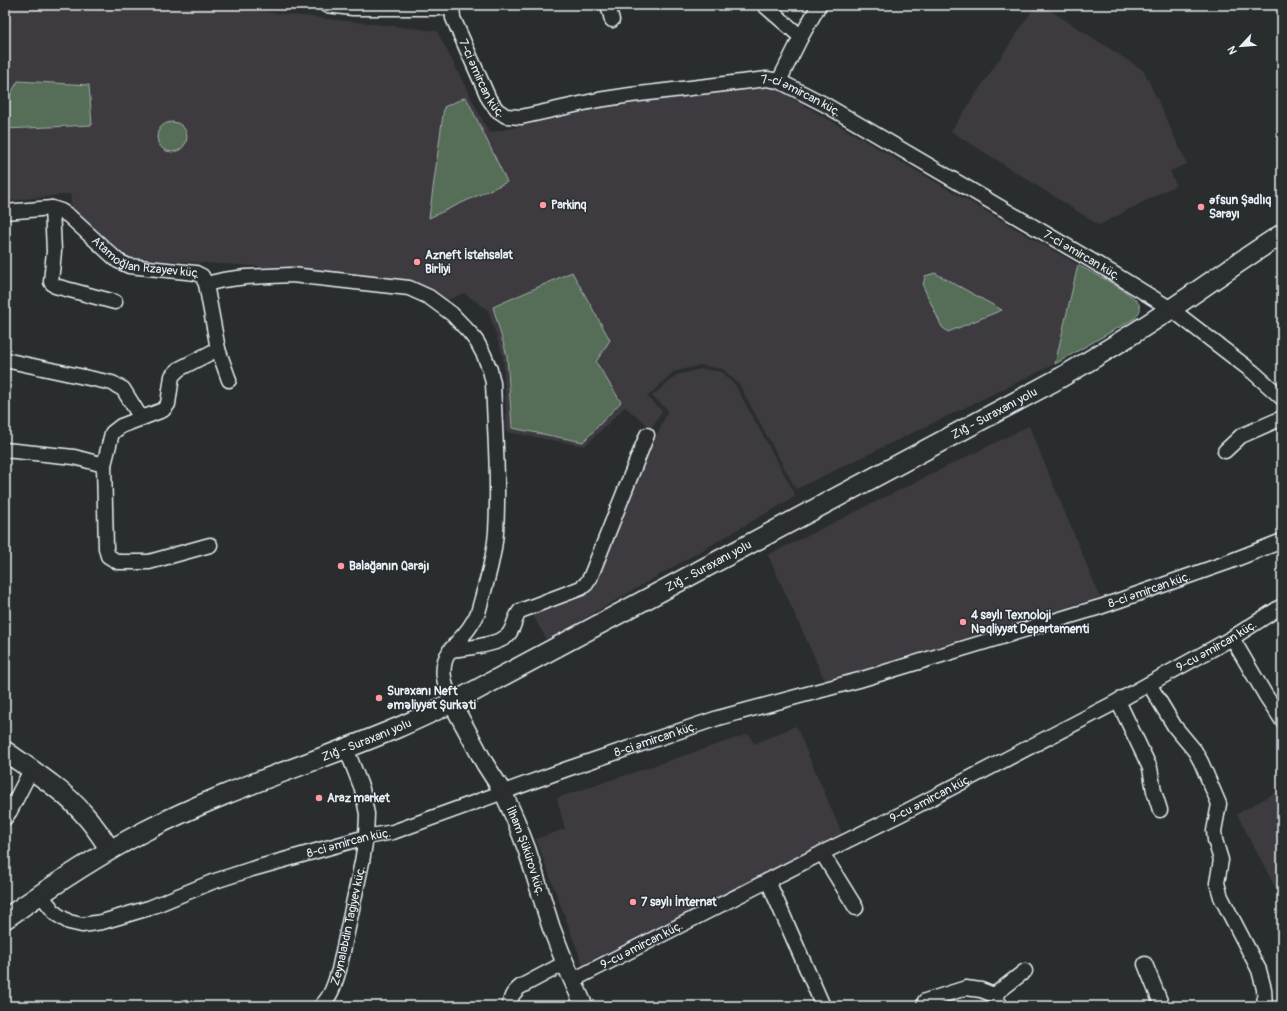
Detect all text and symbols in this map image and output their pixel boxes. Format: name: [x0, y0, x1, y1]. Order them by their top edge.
north arrow: [1221, 26, 1261, 66]
street label: 7-ci Əmircan küç.: [455, 37, 508, 121]
text: N: [1225, 43, 1240, 56]
street label: 7-ci Əmircan küç.: [761, 72, 843, 120]
place label: Əfsun Şadlıq Sarayı: [1209, 193, 1271, 222]
place label: Parkinq: [551, 198, 587, 213]
marker: Parkinq: [538, 200, 548, 210]
marker: Əfsun Şadlıq Sarayı: [1196, 202, 1206, 212]
street label: 7-ci Əmircan küç.: [1041, 227, 1123, 284]
street label: Atamoğlan Rzayev küç.: [88, 233, 203, 282]
place label: Azneft İstehsalat Birliyi: [425, 247, 514, 277]
marker: Azneft İstehsalat Birliyi: [412, 257, 422, 267]
street label: Zığ - Suraxanı yolu: [949, 385, 1040, 443]
street label: Zığ - Suraxanı yolu: [663, 537, 754, 595]
place label: Balağanın Qarajı: [349, 559, 430, 574]
marker: Balağanın Qarajı: [336, 561, 346, 571]
street label: 8-ci Əmircan küç.: [1106, 569, 1193, 612]
place label: 4 saylı Texnoloji Nəqliyyat Departamenti: [970, 608, 1089, 637]
marker: 4 saylı Texnoloji Nəqliyyat Departamenti: [958, 617, 968, 627]
street label: 9-cu Əmircan küç.: [1174, 617, 1260, 675]
place label: Suraxanı Neft Əməliyyat Şurkəti: [387, 684, 476, 713]
marker: Suraxanı Neft Əməliyyat Şurkəti: [374, 693, 384, 703]
street label: Zığ - Suraxanı yolu: [320, 716, 414, 765]
street label: 8-ci Əmircan küç.: [612, 719, 699, 761]
street label: 9-cu Əmircan küç.: [887, 771, 974, 826]
place label: Araz market: [327, 791, 391, 806]
marker: Araz market: [314, 793, 324, 803]
street label: İlham Şükürov küç.: [502, 804, 548, 898]
street label: 8-ci Əmircan küç.: [305, 826, 392, 861]
street label: Zeynalabdin Tagiyev küç.: [328, 865, 369, 988]
place label: 7 saylı İnternat: [641, 894, 718, 910]
marker: 7 saylı İnternat: [628, 897, 638, 907]
street label: 9-cu Əmircan küç.: [598, 918, 686, 973]

